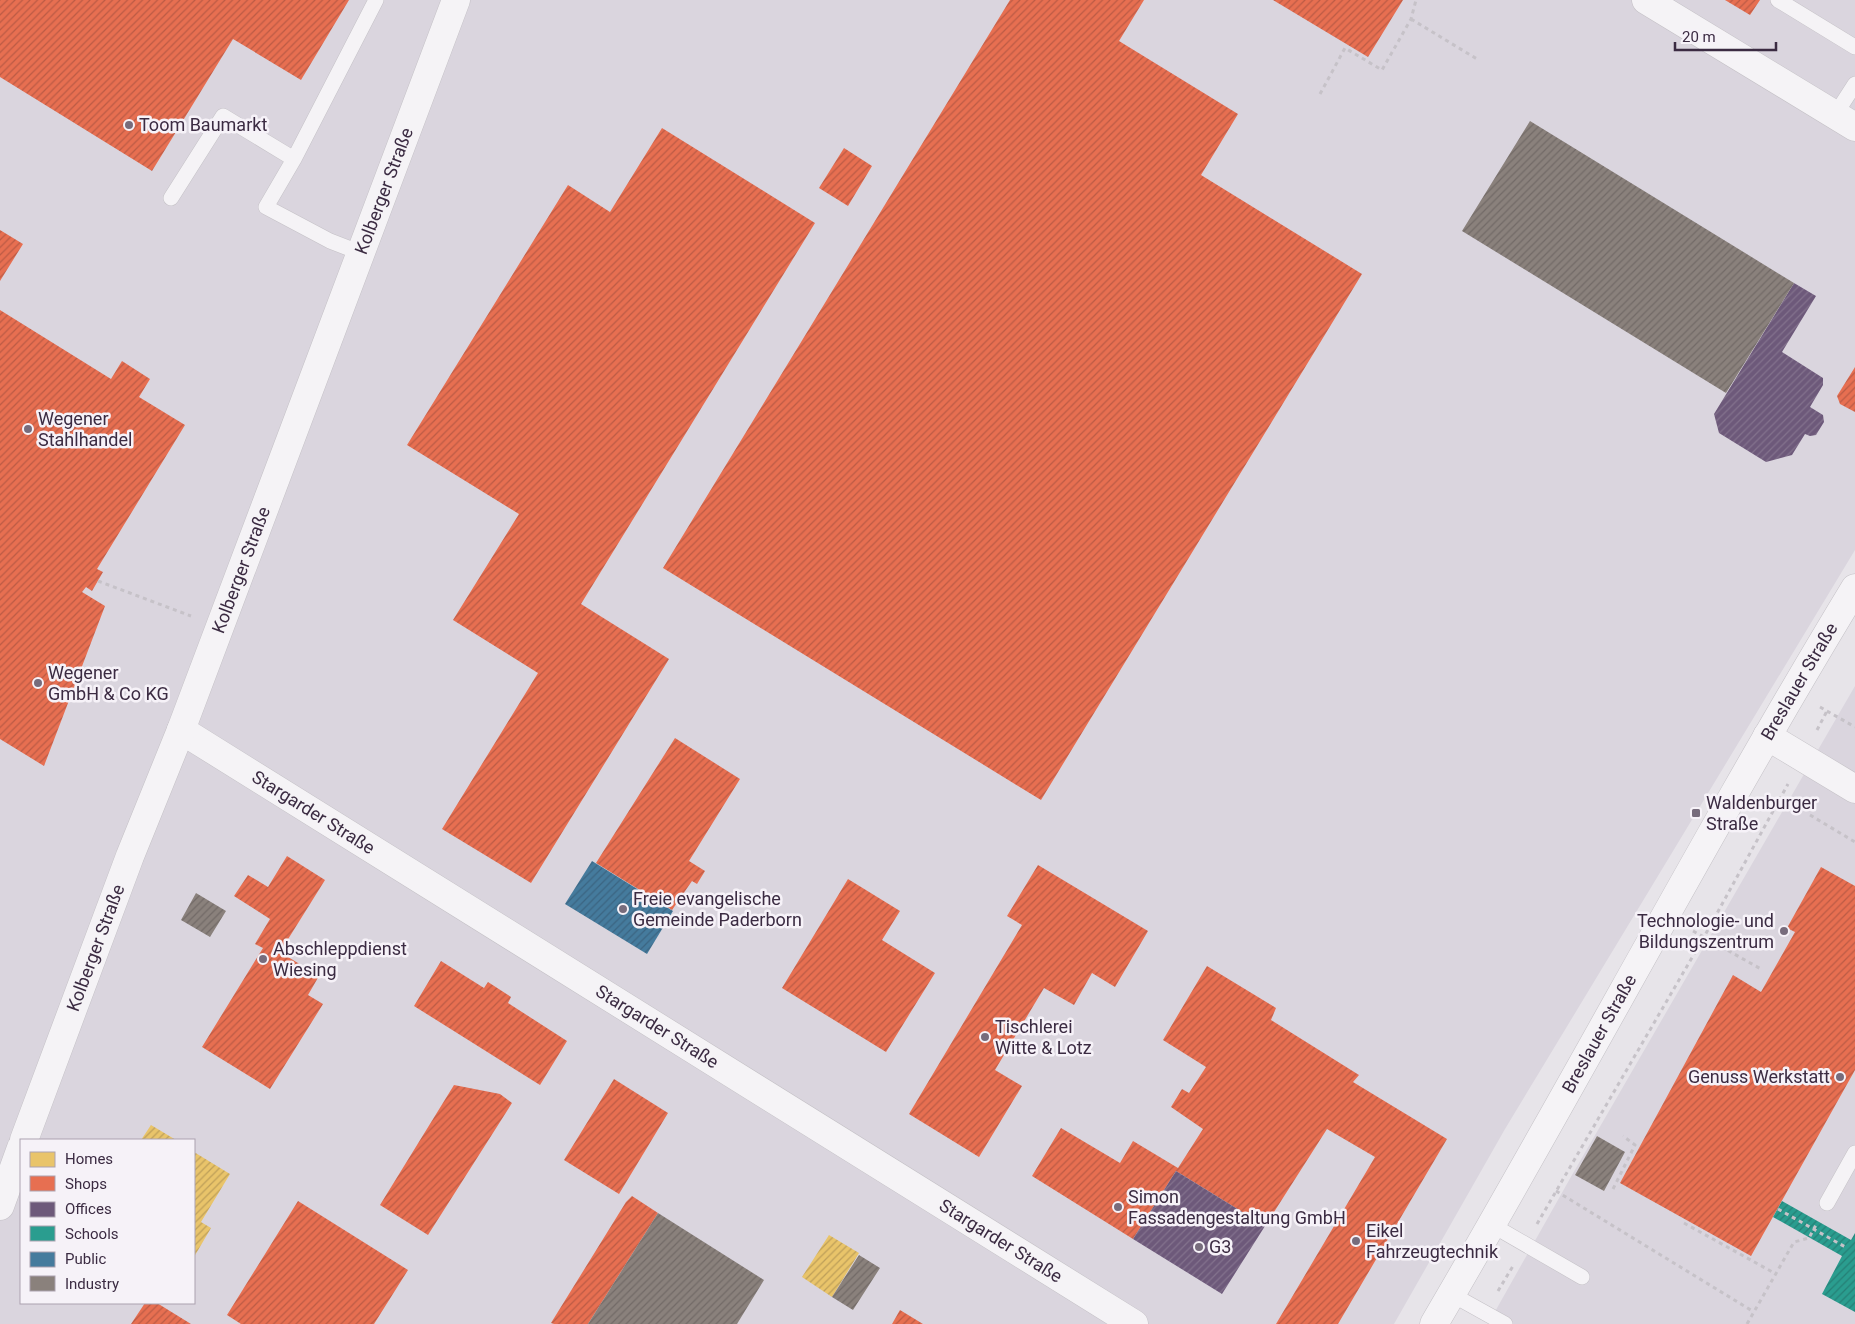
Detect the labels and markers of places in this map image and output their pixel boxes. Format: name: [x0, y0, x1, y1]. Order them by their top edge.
place label: Toom Baumarkt: [139, 114, 267, 135]
marker: Toom Baumarkt: [123, 119, 135, 131]
place label: Wegener Stahlhandel: [38, 408, 132, 450]
marker: Wegener Stahlhandel: [22, 423, 34, 435]
place label: Wegener GmbH & Co KG: [48, 662, 169, 704]
marker: Wegener GmbH & Co KG: [32, 677, 44, 689]
place label: Waldenburger Straße: [1706, 792, 1817, 834]
marker: Waldenburger Straße: [1690, 807, 1702, 819]
place label: Freie evangelische Gemeinde Paderborn: [633, 888, 802, 930]
marker: Freie evangelische Gemeinde Paderborn: [617, 903, 629, 915]
place label: Technologie- und Bildungszentrum: [1637, 910, 1774, 952]
marker: Technologie- und Bildungszentrum: [1778, 925, 1790, 937]
place label: Abschleppdienst Wiesing: [273, 938, 407, 980]
marker: Abschleppdienst Wiesing: [257, 953, 269, 965]
place label: Tischlerei Witte & Lotz: [995, 1016, 1092, 1058]
marker: Tischlerei Witte & Lotz: [979, 1031, 991, 1043]
place label: Genuss Werkstatt: [1688, 1066, 1830, 1087]
marker: Genuss Werkstatt: [1834, 1071, 1846, 1083]
place label: Simon Fassadengestaltung GmbH: [1128, 1186, 1346, 1228]
marker: Simon Fassadengestaltung GmbH: [1112, 1201, 1124, 1213]
place label: Eikel Fahrzeugtechnik: [1366, 1220, 1499, 1262]
marker: Eikel Fahrzeugtechnik: [1350, 1235, 1362, 1247]
place label: G3: [1209, 1236, 1231, 1257]
marker: G3: [1193, 1241, 1205, 1253]

